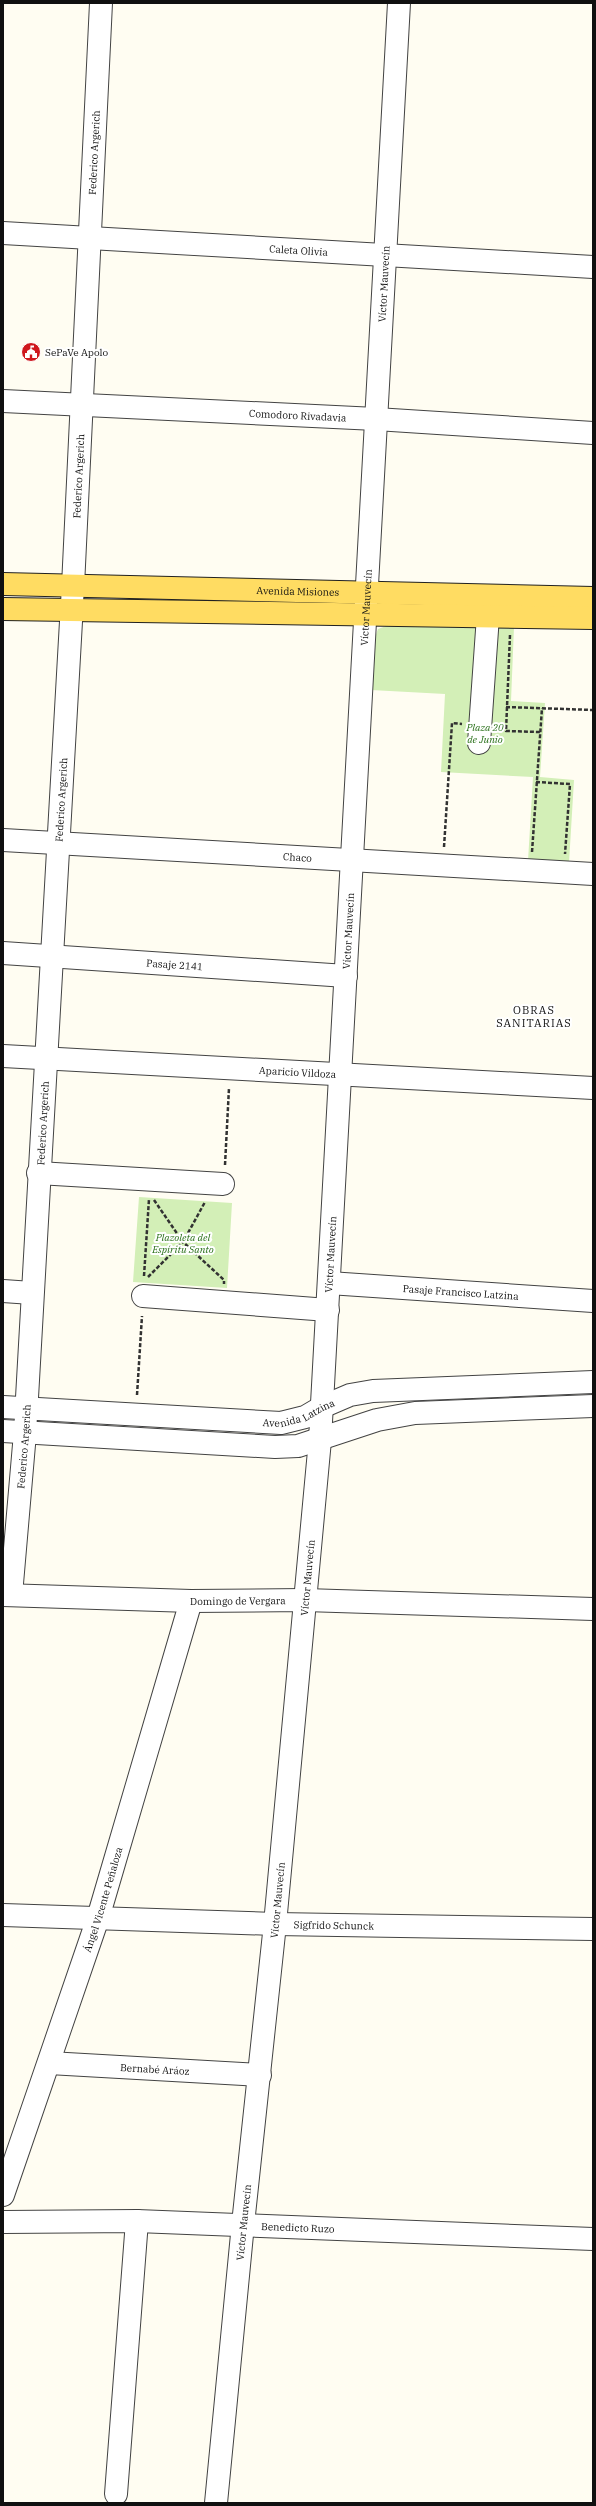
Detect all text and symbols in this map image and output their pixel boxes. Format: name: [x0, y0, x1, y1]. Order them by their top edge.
street label: Federico Argerich: [86, 110, 103, 195]
street label: Caleta Olivia: [269, 242, 329, 259]
street label: Víctor Mauvecín: [375, 245, 393, 322]
public building icon: SePaVe Apolo: [20, 341, 42, 363]
place label: SePaVe Apolo: [45, 346, 109, 359]
street label: Comodoro Rivadavia: [249, 407, 347, 425]
street label: Federico Argerich: [70, 434, 87, 519]
street label: Víctor Mauvecín: [358, 568, 375, 646]
street label: Avenida Misiones: [256, 584, 340, 599]
park label: Plaza 20 de Junio: [465, 721, 504, 746]
street label: Federico Argerich: [53, 757, 70, 842]
street label: Chaco: [283, 850, 313, 865]
street label: Víctor Mauvecín: [340, 892, 357, 969]
street label: Pasaje 2141: [146, 957, 203, 973]
district label: OBRAS SANITARIAS: [496, 1003, 572, 1030]
street label: Aparicio Vildoza: [259, 1064, 337, 1081]
street label: Federico Argerich: [34, 1081, 52, 1166]
street label: Víctor Mauvecín: [322, 1215, 339, 1293]
park label: Plazoleta del Espíritu Santo: [151, 1231, 214, 1256]
street label: Pasaje Francisco Latzina: [402, 1282, 520, 1303]
street label: Avenida Latzina: [262, 1396, 337, 1430]
street label: Federico Argerich: [14, 1404, 34, 1489]
street label: Víctor Mauvecín: [298, 1538, 318, 1616]
street label: Domingo de Vergara: [190, 1594, 286, 1608]
street label: Ángel Vicente Peñaloza: [81, 1845, 126, 1954]
street label: Víctor Mauvecín: [268, 1861, 288, 1939]
street label: Sigfrido Schunck: [293, 1918, 374, 1933]
street label: Bernabé Aráoz: [120, 2061, 190, 2078]
street label: Víctor Mauvecín: [234, 2183, 254, 2261]
street label: Benedicto Ruzo: [261, 2220, 335, 2236]

